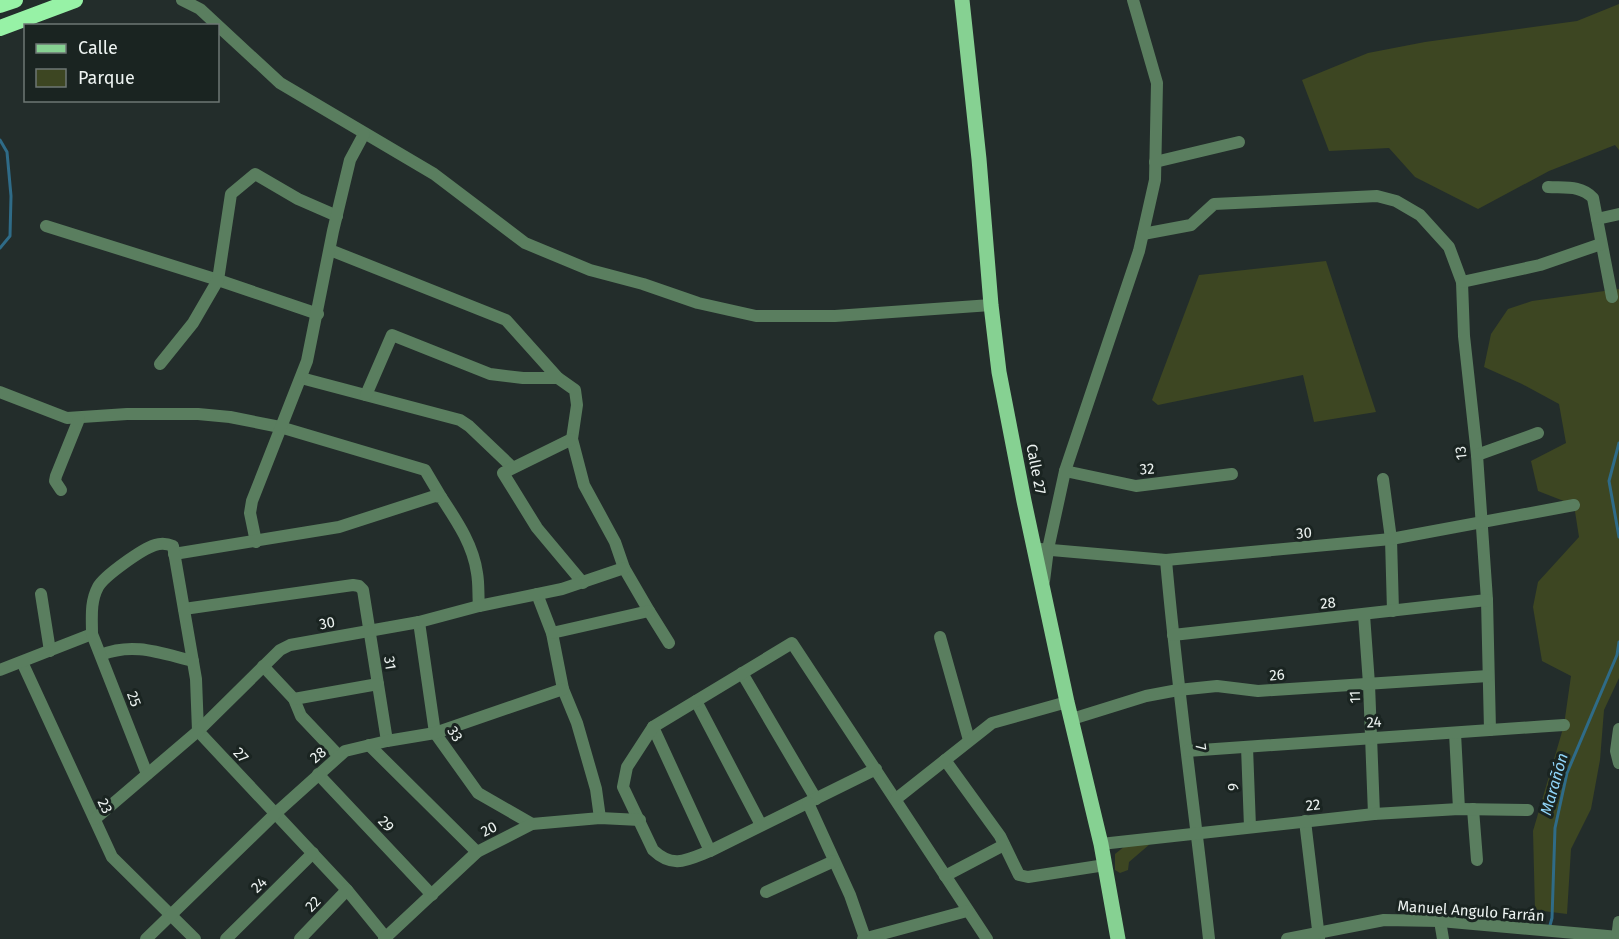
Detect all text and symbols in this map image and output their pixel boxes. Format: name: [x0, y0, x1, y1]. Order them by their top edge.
legend: [24, 24, 219, 102]
text: Calle: [78, 37, 118, 59]
text: Parque: [78, 67, 135, 89]
street label: Calle 27: [1022, 442, 1050, 496]
street label: 13: [1451, 445, 1471, 461]
street label: 32: [1139, 459, 1155, 479]
street label: 30: [1295, 523, 1313, 543]
street label: 28: [1319, 593, 1337, 613]
street label: 30: [317, 613, 337, 633]
street label: 31: [380, 655, 400, 671]
street label: 26: [1269, 665, 1285, 685]
street label: 25: [123, 689, 145, 709]
street label: 11: [1346, 690, 1364, 704]
street label: 24: [1366, 713, 1382, 731]
street label: 33: [443, 723, 467, 745]
street label: 7: [1192, 742, 1210, 752]
street label: 28: [306, 743, 330, 767]
street label: 27: [230, 744, 253, 766]
water label: Marañón: [1536, 751, 1572, 817]
street label: 9: [1224, 783, 1242, 791]
street label: 23: [94, 795, 116, 817]
street label: 22: [1305, 795, 1321, 815]
street label: 29: [374, 812, 398, 836]
street label: 20: [478, 817, 500, 841]
street label: 24: [247, 873, 271, 897]
street label: 22: [301, 892, 325, 916]
street label: Manuel Angulo Farrán: [1397, 897, 1545, 925]

